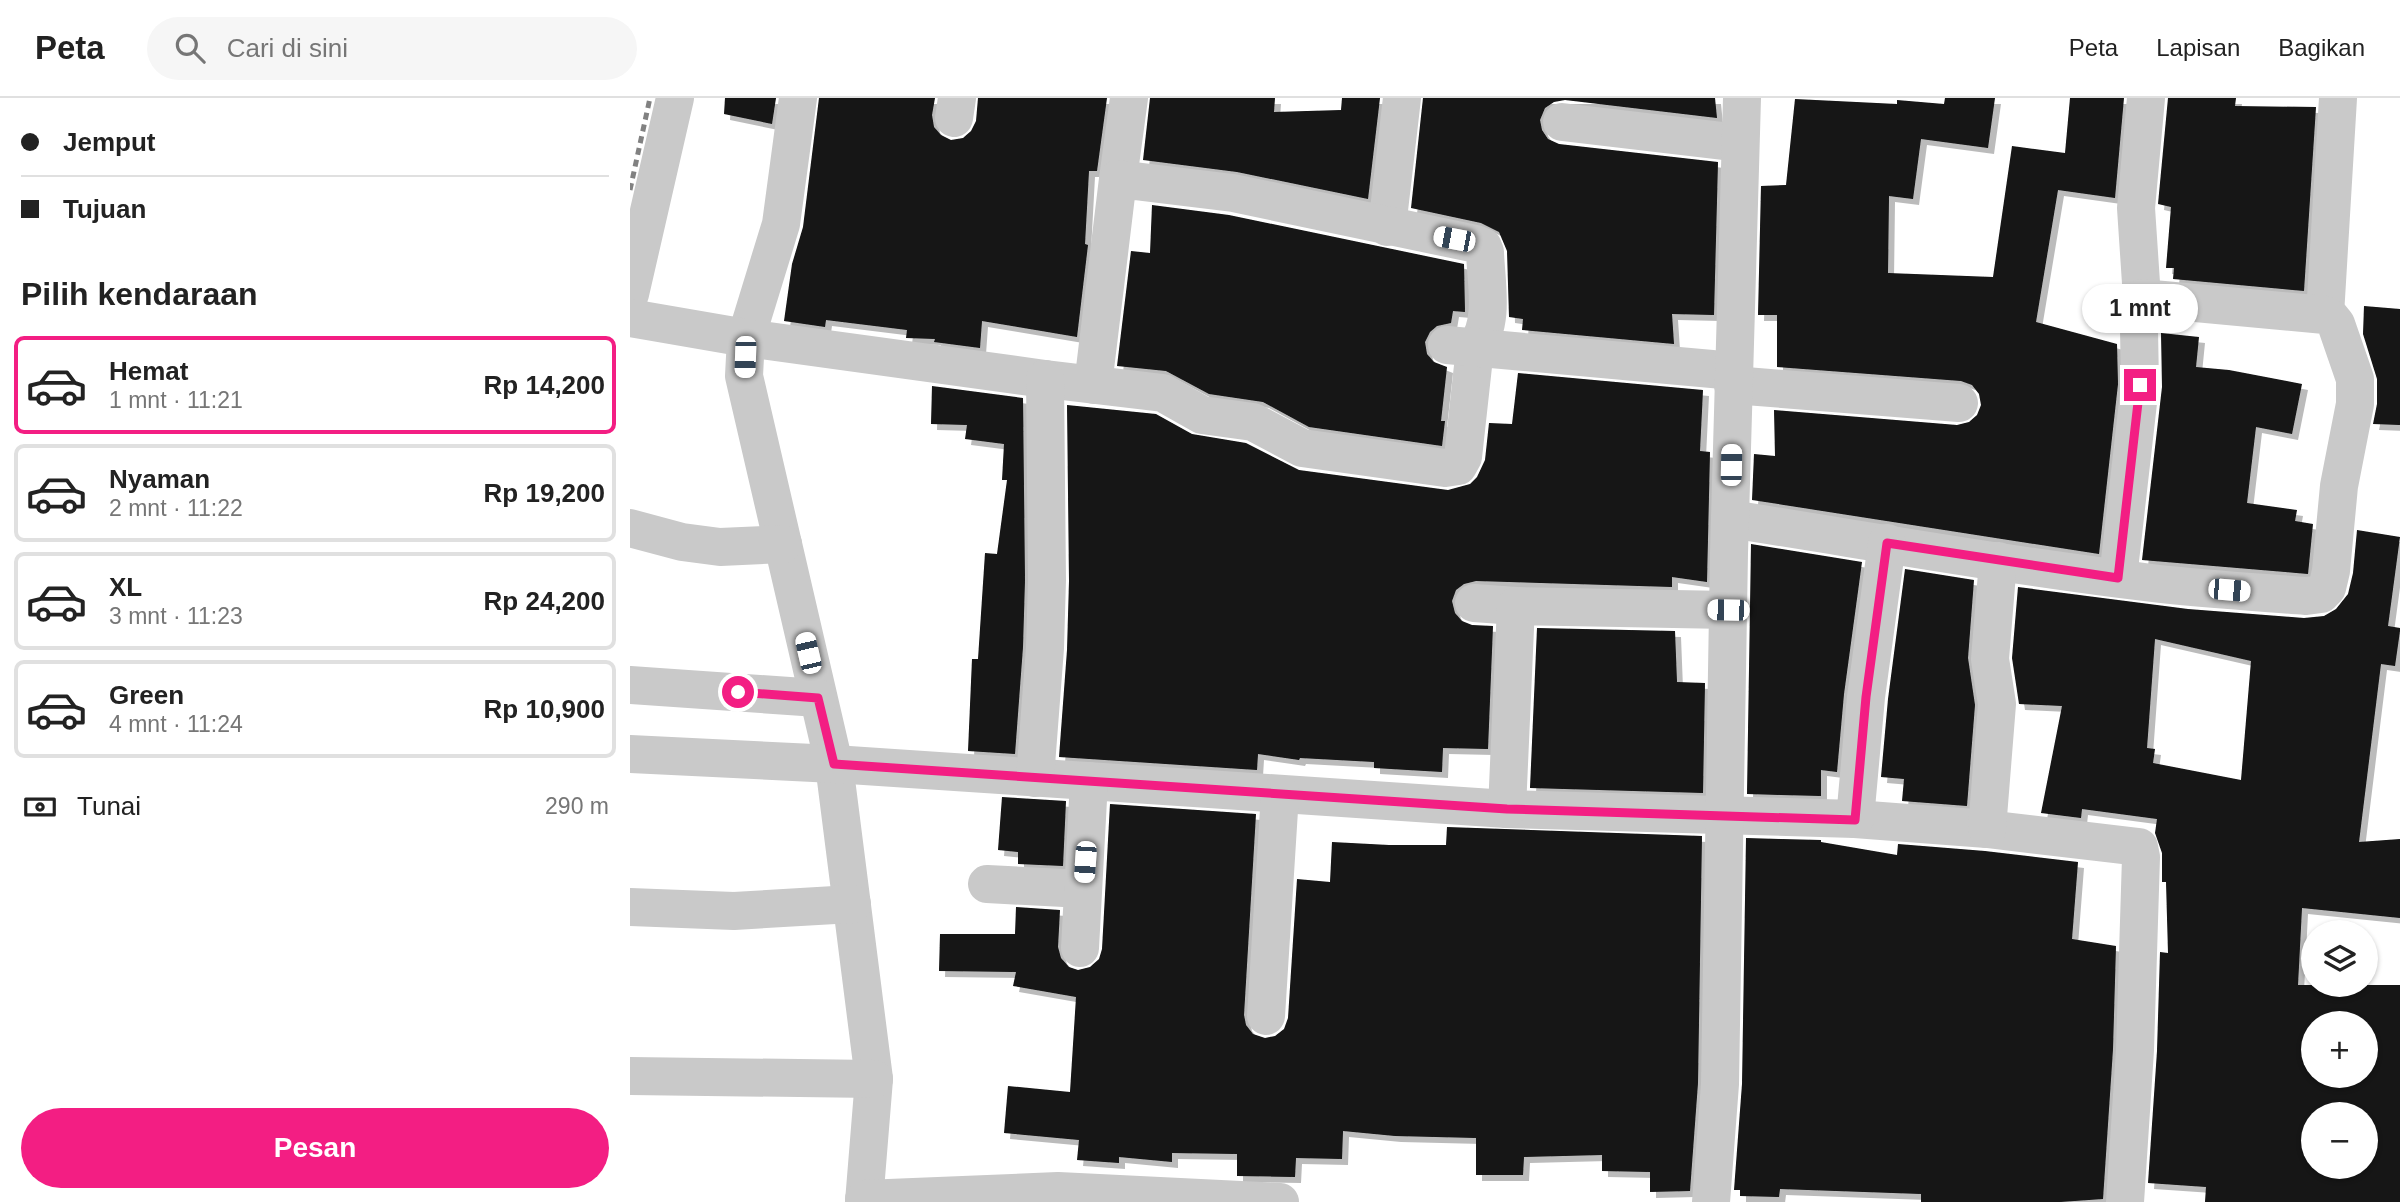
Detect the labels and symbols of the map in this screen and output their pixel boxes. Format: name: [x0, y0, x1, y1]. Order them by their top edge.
car: [1432, 225, 1477, 253]
callout: 1 mnt: [2082, 284, 2198, 332]
car: [734, 336, 757, 378]
route end: [2124, 369, 2156, 401]
car: [1721, 444, 1742, 486]
car: [2208, 578, 2251, 602]
car: [1707, 599, 1750, 621]
car: [794, 630, 823, 676]
route start: [722, 676, 754, 708]
car: [1074, 840, 1097, 884]

